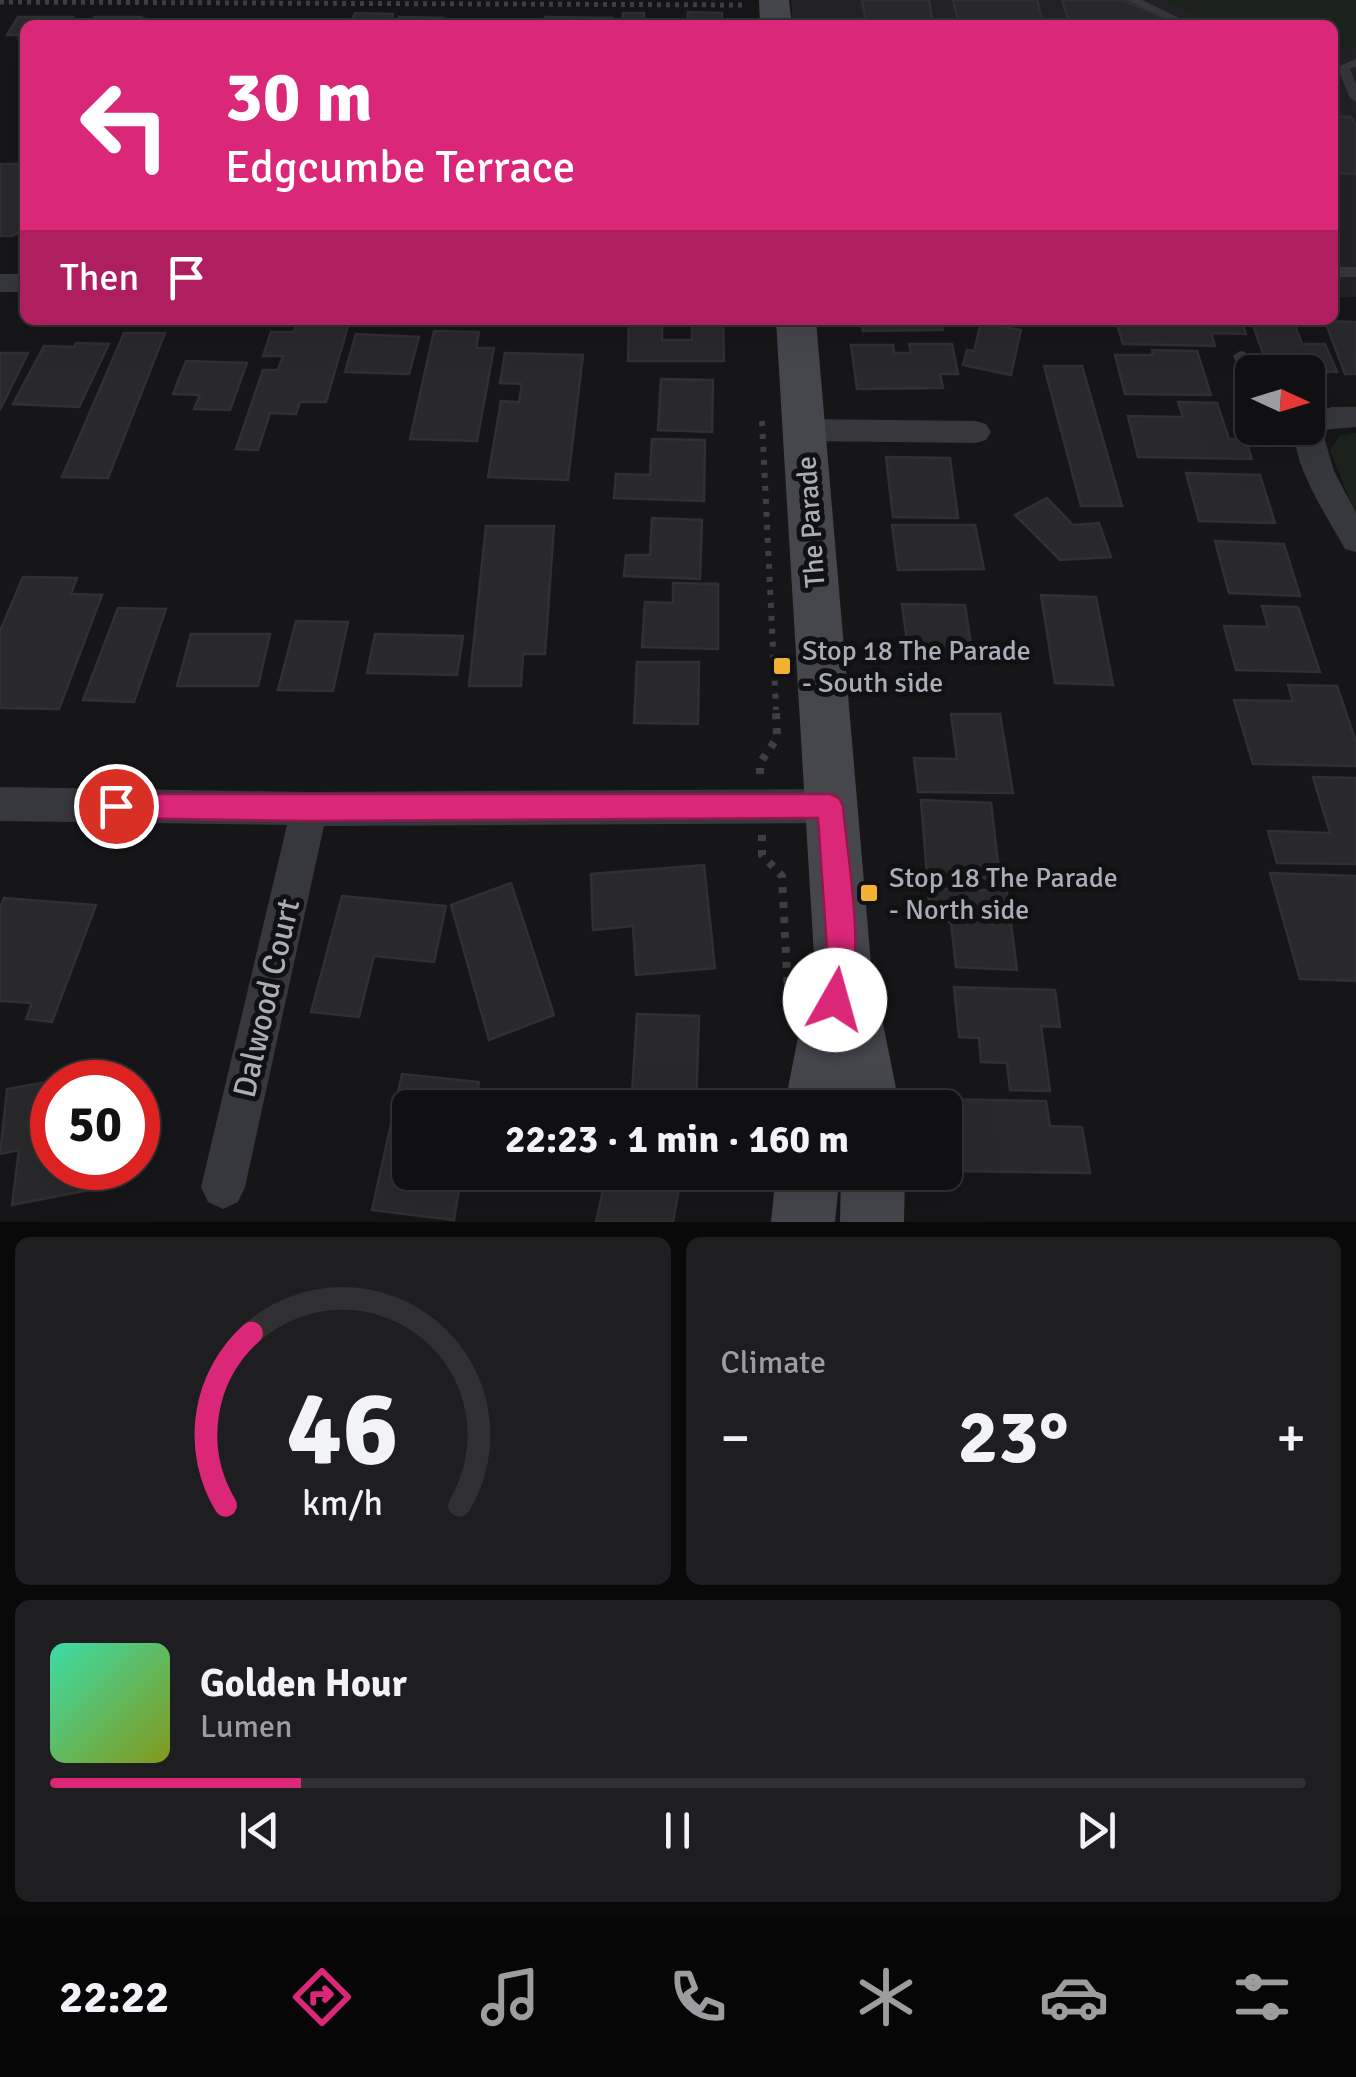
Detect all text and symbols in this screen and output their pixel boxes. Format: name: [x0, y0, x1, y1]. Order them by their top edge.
text: 30 m: [225, 54, 373, 140]
icon: left: [60, 60, 190, 190]
text: Edgcumbe Terrace: [225, 140, 575, 195]
icon: arrive: [159, 250, 214, 305]
text: Then: [60, 254, 139, 301]
north arrow: [1235, 355, 1325, 445]
map controls: [1235, 355, 1325, 445]
street label: The Parade: [789, 455, 833, 589]
place label: Stop 18 The Parade - South side: [802, 634, 1031, 700]
marker: Stop 18 The Parade - South side: [771, 655, 793, 677]
pin: [74, 764, 159, 849]
icon: arrive: [89, 779, 144, 834]
place label: Stop 18 The Parade - North side: [889, 861, 1118, 927]
marker: Stop 18 The Parade - North side: [858, 882, 880, 904]
street label: Dalwood Court: [225, 895, 308, 1101]
position arrow: [783, 948, 887, 1052]
speed limit sign: 50: [30, 1060, 160, 1190]
text: 22:23 · 1 min · 160 m: [505, 1116, 849, 1163]
text: Climate: [721, 1343, 826, 1382]
text: 46: [287, 1365, 399, 1493]
text: 23°: [958, 1391, 1069, 1484]
text: −: [721, 1404, 750, 1472]
text: +: [1276, 1404, 1306, 1472]
text: km/h: [302, 1481, 383, 1525]
text: Golden Hour: [200, 1660, 407, 1707]
text: Lumen: [200, 1707, 292, 1746]
icon: previous: [232, 1803, 287, 1858]
icon: pause: [650, 1803, 705, 1858]
icon: next: [1069, 1803, 1124, 1858]
icon: directions: [287, 1962, 357, 2032]
icon: music: [475, 1962, 545, 2032]
icon: phone: [663, 1962, 733, 2032]
icon: climate: [851, 1962, 921, 2032]
icon: car: [1039, 1962, 1109, 2032]
icon: filters: [1227, 1962, 1297, 2032]
text: 22:22: [59, 1970, 169, 2025]

